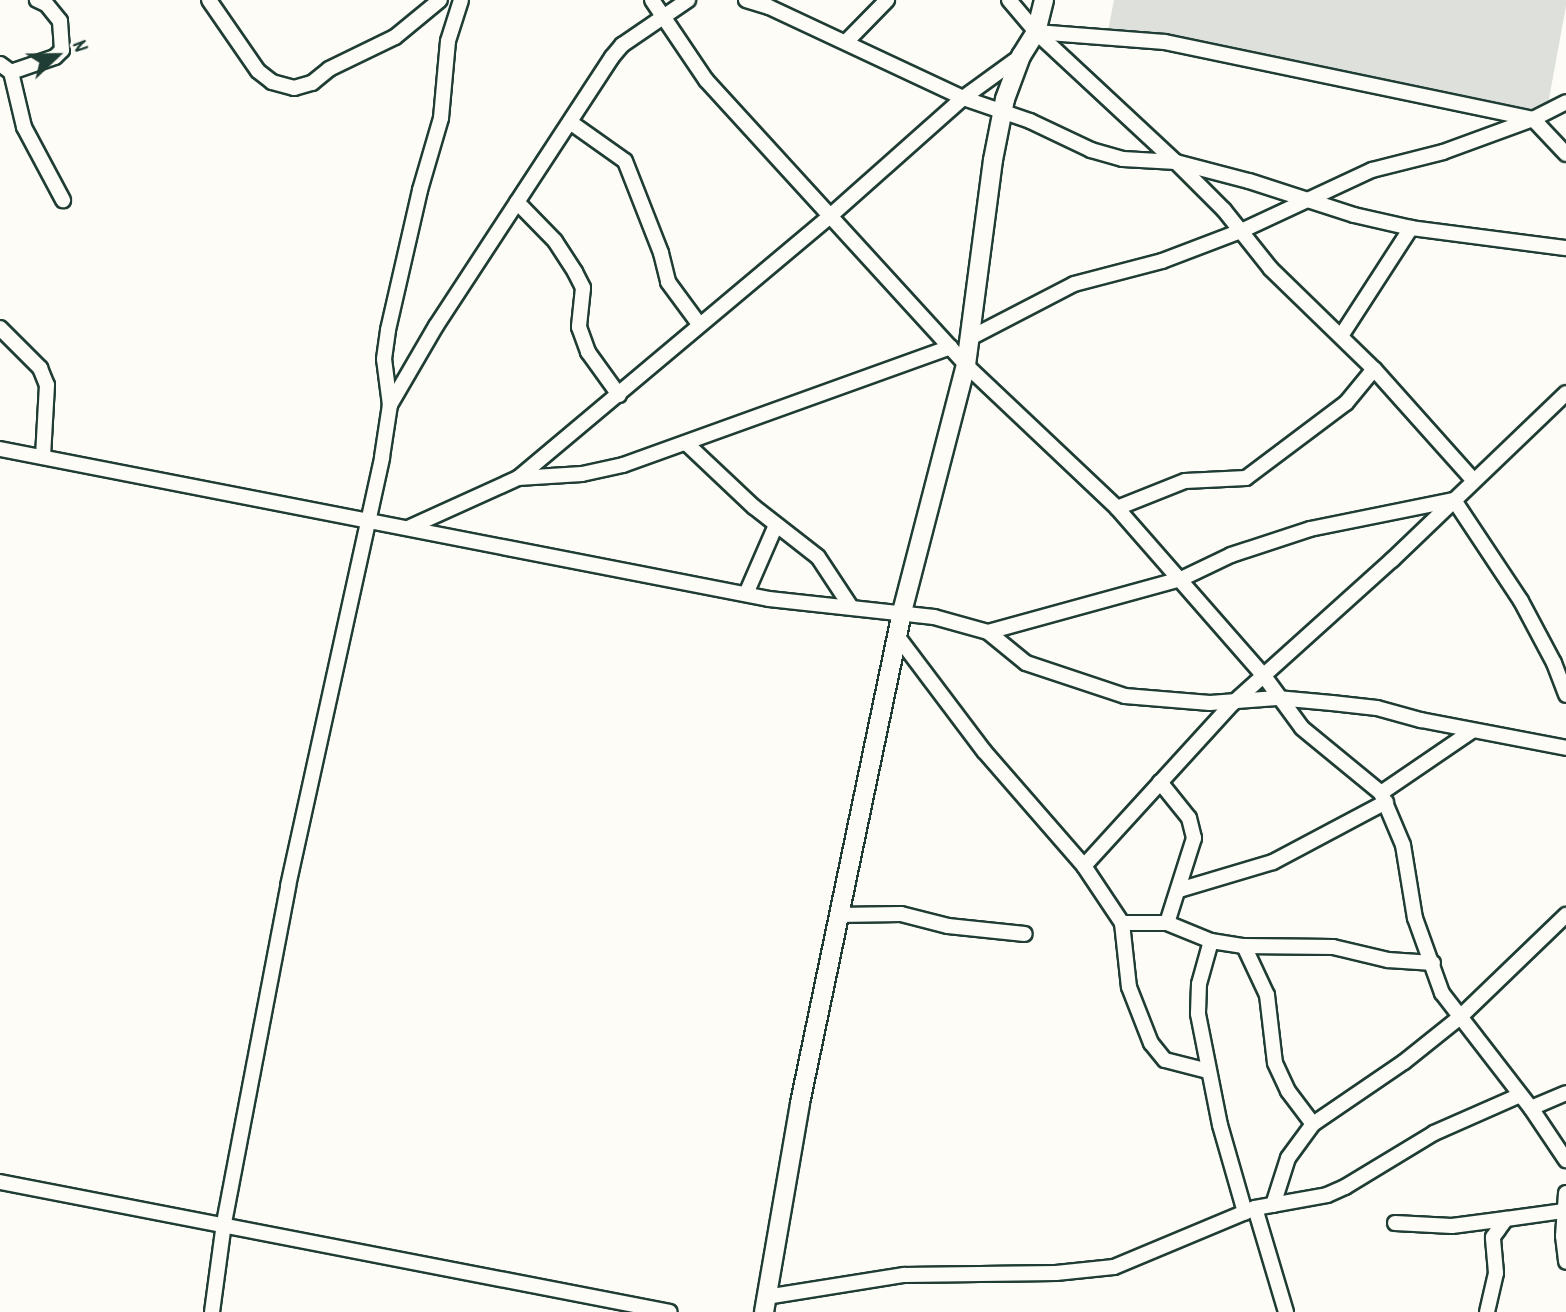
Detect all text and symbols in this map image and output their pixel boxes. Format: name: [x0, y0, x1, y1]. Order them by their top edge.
north arrow: [16, 16, 96, 96]
text: N: [62, 36, 95, 58]

